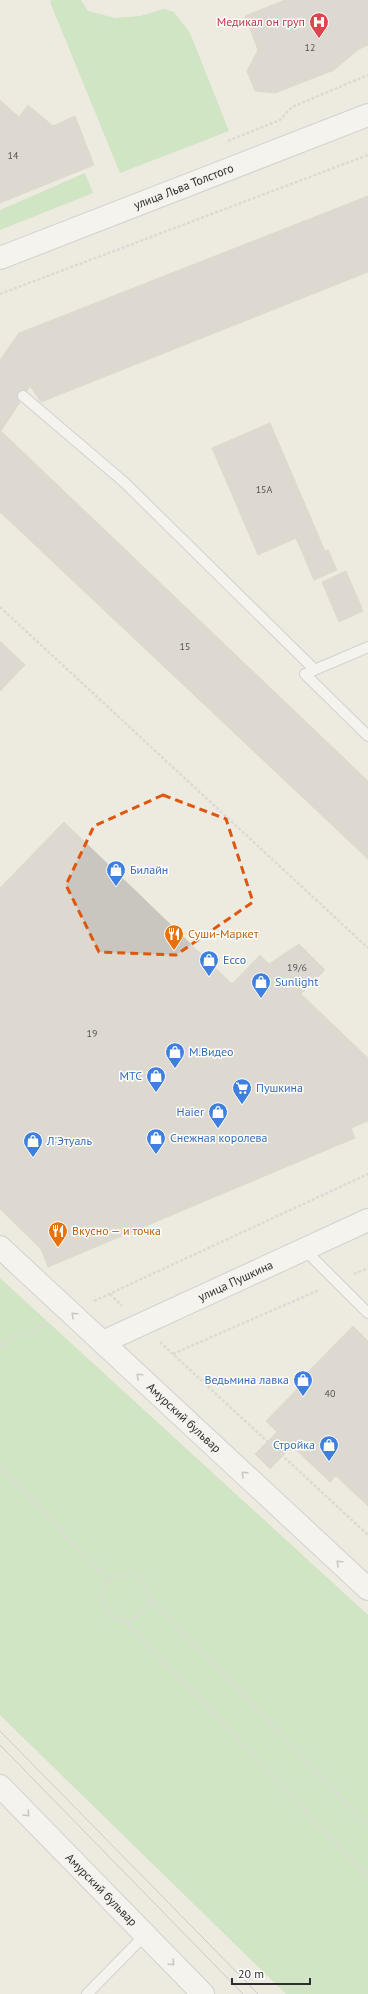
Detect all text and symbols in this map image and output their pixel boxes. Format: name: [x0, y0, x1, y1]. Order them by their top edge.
hospital icon: Медикал он груп: [308, 11, 330, 39]
place label: Медикал он груп: [217, 14, 305, 29]
house number: 12: [305, 41, 315, 54]
house number: 14: [8, 149, 19, 162]
street label: улица Льва Толстого: [131, 160, 236, 212]
house number: 15А: [256, 483, 273, 496]
house number: 15: [180, 640, 190, 653]
shop icon: Билайн: [105, 859, 127, 887]
place label: Билайн: [130, 862, 168, 877]
restaurant icon: Суши-Маркет: [163, 923, 185, 951]
place label: Суши-Маркет: [188, 926, 259, 941]
shop icon: Ecco: [198, 949, 220, 977]
place label: Ecco: [223, 952, 246, 967]
house number: 19/6: [287, 961, 307, 974]
shop icon: Sunlight: [250, 971, 272, 999]
place label: Sunlight: [275, 974, 318, 989]
house number: 19: [87, 1027, 97, 1040]
shop icon: М.Видео: [164, 1041, 186, 1069]
place label: М.Видео: [189, 1044, 234, 1059]
shop icon: МТС: [145, 1065, 167, 1093]
place label: МТС: [120, 1068, 142, 1083]
supermarket icon: Пушкина: [231, 1077, 253, 1105]
place label: Пушкина: [256, 1080, 303, 1095]
shop icon: Haier: [207, 1101, 229, 1129]
place label: Haier: [177, 1104, 204, 1119]
shop icon: Снежная королева: [145, 1127, 167, 1155]
shop icon: Л'Этуаль: [22, 1130, 44, 1158]
place label: Снежная королева: [170, 1130, 268, 1145]
place label: Л'Этуаль: [46, 1133, 92, 1148]
restaurant icon: Вкусно — и точка: [47, 1220, 69, 1248]
place label: Вкусно — и точка: [72, 1223, 161, 1238]
street label: улица Пушкина: [196, 1257, 275, 1304]
one-way arrow: [71, 1312, 79, 1320]
shop icon: Ведьмина лавка: [292, 1369, 314, 1397]
place label: Ведьмина лавка: [205, 1372, 289, 1387]
one-way arrow: [136, 1373, 144, 1380]
street label: Амурский бульвар: [144, 1379, 225, 1456]
house number: 40: [325, 1387, 336, 1400]
shop icon: Стройка: [318, 1434, 340, 1462]
place label: Стройка: [273, 1437, 315, 1452]
one-way arrow: [242, 1472, 249, 1479]
one-way arrow: [337, 1560, 344, 1567]
one-way arrow: [22, 1809, 30, 1817]
street label: Амурский бульвар: [63, 1850, 141, 1929]
one-way arrow: [167, 1958, 175, 1966]
scale bar: [232, 1960, 310, 1986]
text: 20 m: [238, 1966, 264, 1981]

